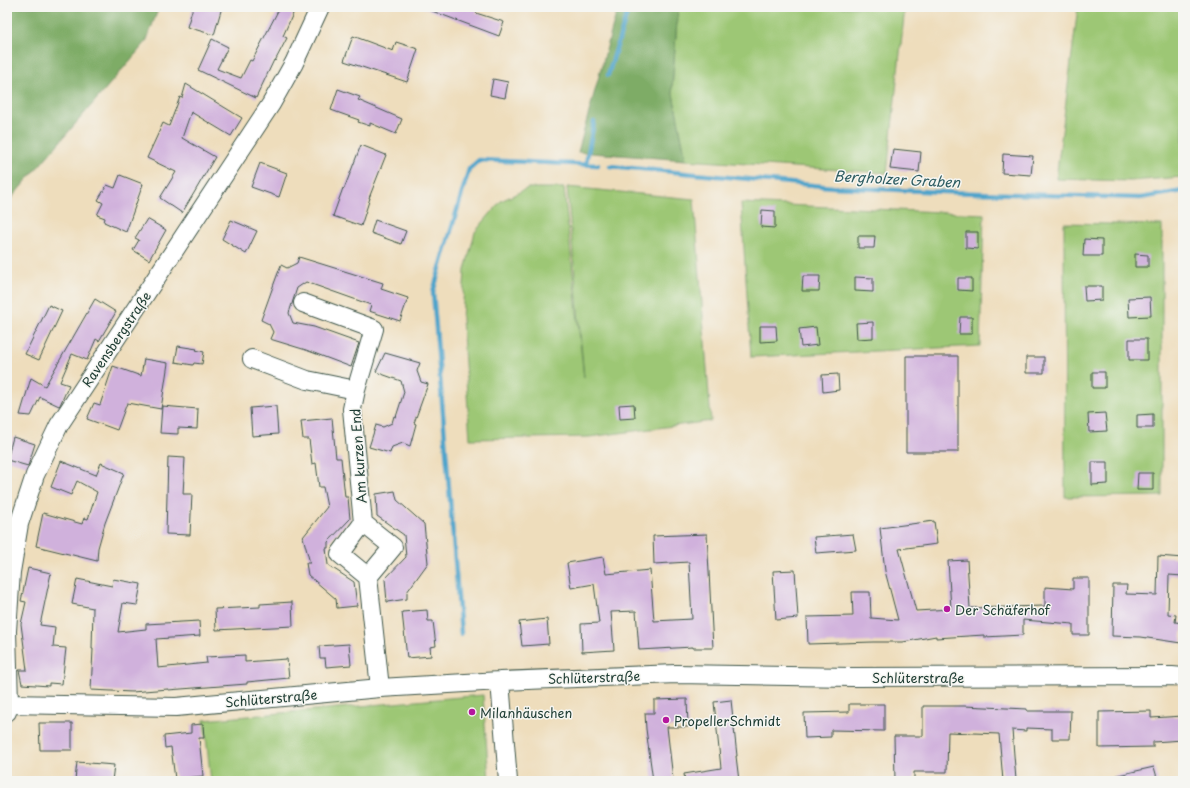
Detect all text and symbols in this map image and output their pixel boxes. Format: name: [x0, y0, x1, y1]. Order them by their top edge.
water label: Bergholzer Graben: [833, 165, 962, 193]
street label: Ravensbergstraße: [77, 287, 155, 391]
street label: Am kurzen End: [345, 408, 371, 504]
place label: Der Schäferhof: [955, 600, 1051, 619]
marker: Der Schäferhof: [942, 604, 952, 614]
street label: Schlüterstraße: [547, 666, 641, 688]
street label: Schlüterstraße: [872, 668, 964, 687]
street label: Schlüterstraße: [224, 684, 318, 711]
place label: Milanhäuschen: [480, 703, 572, 722]
marker: Milanhäuschen: [467, 707, 477, 717]
place label: PropellerSchmidt: [674, 711, 781, 730]
marker: PropellerSchmidt: [661, 715, 671, 725]

